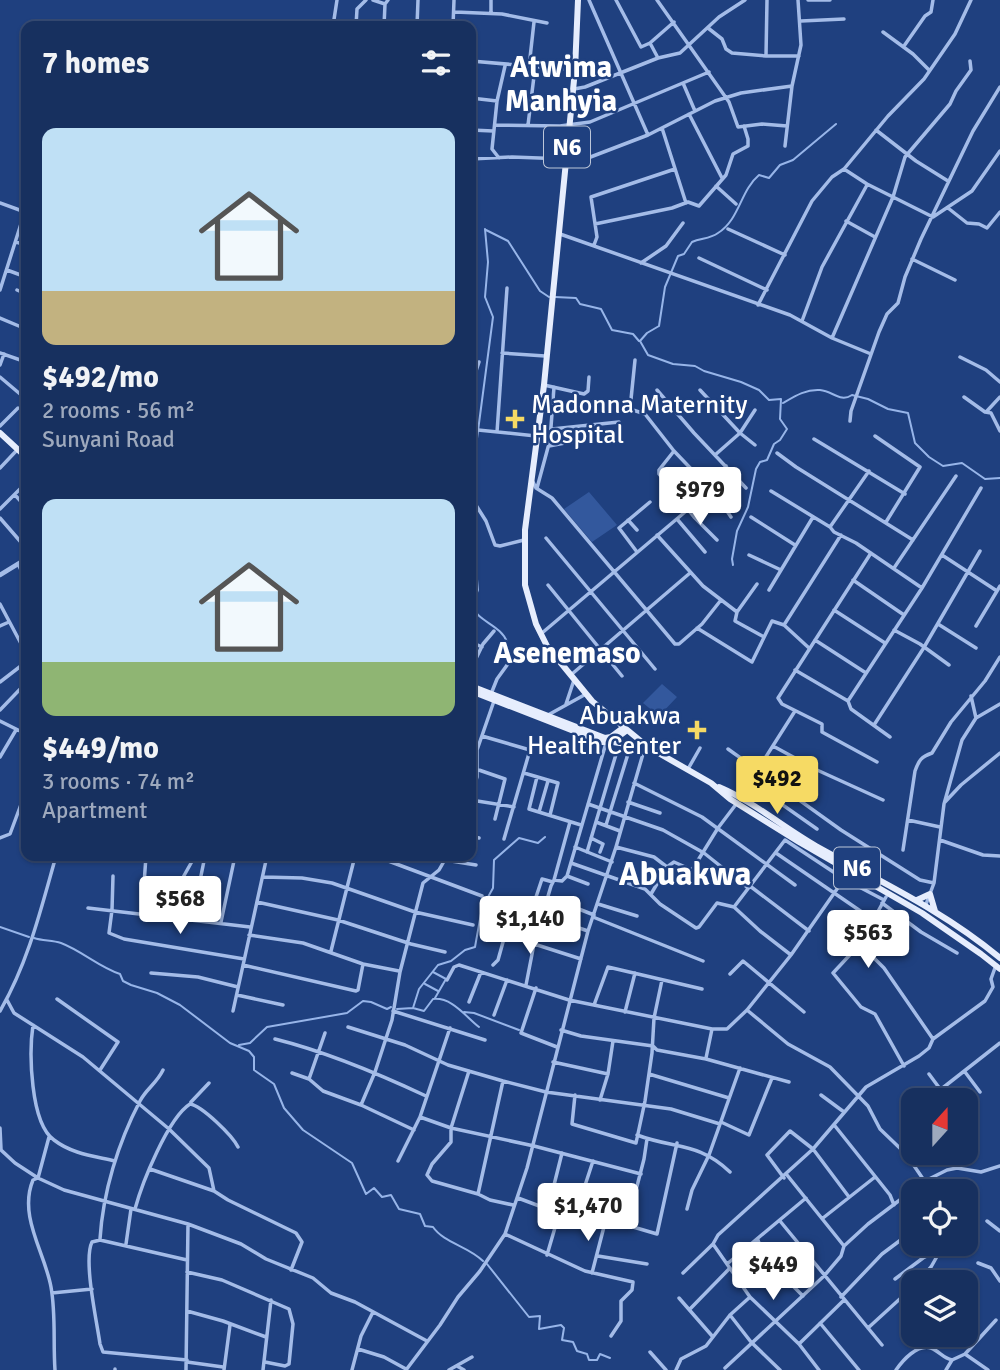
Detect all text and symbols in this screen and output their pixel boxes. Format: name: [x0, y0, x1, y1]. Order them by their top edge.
icon: filters: [417, 44, 455, 82]
text: 7 homes: [42, 45, 149, 82]
district label: Atwima Manhyia: [505, 49, 617, 120]
road number: N6: [544, 127, 590, 168]
icon: home: [186, 173, 312, 299]
text: $492/mo: [42, 359, 159, 396]
place label: Madonna Maternity Hospital: [531, 389, 747, 451]
text: 2 rooms · 56 m²: [42, 396, 195, 425]
marker: Madonna Maternity Hospital: [505, 409, 525, 429]
text: Sunyani Road: [42, 425, 175, 454]
pin: $979: [659, 468, 741, 527]
text: $979: [675, 475, 725, 504]
icon: home: [186, 544, 312, 670]
district label: Asenemaso: [493, 635, 641, 672]
place label: Abuakwa Health Center: [527, 700, 681, 762]
marker: Abuakwa Health Center: [687, 720, 707, 740]
text: $449/mo: [42, 730, 159, 767]
pin: $492: [736, 756, 818, 816]
text: $492: [752, 764, 802, 793]
text: 3 rooms · 74 m²: [42, 767, 195, 796]
text: Apartment: [42, 796, 147, 825]
road number: N6: [834, 848, 880, 888]
district label: Abuakwa: [619, 854, 751, 895]
pin: $568: [139, 876, 221, 936]
text: $568: [155, 884, 205, 913]
pin: $1,140: [473, 897, 587, 956]
text: $1,140: [496, 904, 564, 933]
pin: $563: [827, 911, 909, 970]
text: $563: [843, 918, 893, 947]
north arrow: [901, 1088, 978, 1166]
map controls: [901, 1088, 978, 1347]
button: locate: [901, 1179, 978, 1256]
pin: $1,470: [531, 1184, 645, 1243]
text: $1,470: [554, 1191, 622, 1220]
pin: $449: [732, 1242, 814, 1302]
text: $449: [748, 1250, 798, 1279]
button: layers: [901, 1270, 978, 1347]

